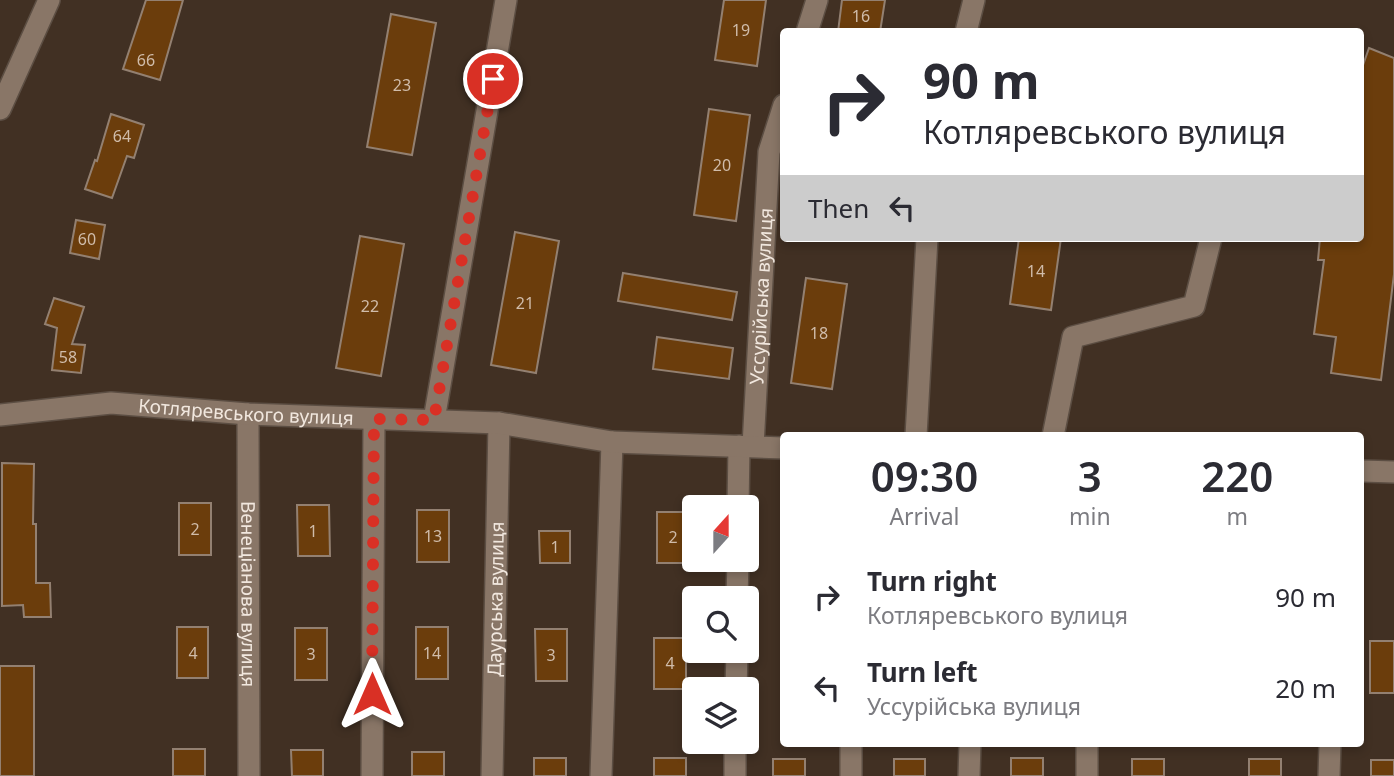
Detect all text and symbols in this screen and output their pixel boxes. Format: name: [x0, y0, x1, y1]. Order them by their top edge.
house number: 16: [852, 5, 870, 27]
house number: 19: [732, 19, 750, 41]
text: 90 m: [923, 47, 1040, 113]
house number: 66: [137, 49, 155, 71]
pin: [463, 49, 523, 109]
icon: right: [808, 56, 899, 147]
icon: arrive: [474, 60, 512, 98]
house number: 23: [393, 74, 411, 96]
text: Котляревського вулиця: [923, 110, 1286, 153]
house number: 64: [113, 125, 131, 147]
house number: 20: [713, 154, 731, 176]
icon: left: [883, 189, 921, 227]
text: Then: [808, 190, 869, 226]
street label: Уссурійська вулиця: [743, 207, 779, 385]
house number: 60: [78, 228, 96, 250]
house number: 14: [1027, 260, 1045, 282]
house number: 21: [516, 292, 534, 314]
house number: 22: [361, 295, 379, 317]
house number: 18: [810, 322, 828, 344]
house number: 58: [59, 346, 77, 368]
street label: Котляревського вулиця: [137, 392, 354, 431]
text: 09:30: [871, 447, 978, 504]
text: 3: [1078, 447, 1102, 504]
text: 220: [1201, 447, 1273, 504]
north arrow: [682, 495, 760, 572]
map controls: [682, 495, 759, 754]
text: Arrival: [889, 500, 960, 532]
text: min: [1069, 500, 1111, 532]
text: m: [1227, 500, 1248, 532]
street label: Венеціанова вулиця: [235, 501, 262, 687]
house number: 2: [190, 518, 200, 540]
house number: 1: [308, 520, 318, 542]
street label: Даурська вулиця: [481, 521, 510, 677]
house number: 13: [424, 525, 442, 547]
house number: 2: [668, 526, 678, 548]
house number: 1: [550, 536, 560, 558]
text: Turn right: [867, 563, 997, 599]
icon: right: [808, 578, 846, 616]
text: 90 m: [1275, 579, 1336, 615]
button: search: [682, 586, 759, 663]
text: Котляревського вулиця: [867, 599, 1128, 631]
house number: 4: [188, 642, 198, 664]
house number: 14: [423, 642, 441, 664]
house number: 3: [306, 643, 316, 665]
house number: 3: [546, 644, 556, 666]
house number: 4: [665, 652, 675, 674]
text: Turn left: [867, 654, 978, 690]
position arrow: [335, 657, 409, 731]
icon: left: [808, 669, 846, 707]
text: 20 m: [1275, 670, 1336, 706]
button: layers: [682, 677, 759, 754]
text: Уссурійська вулиця: [867, 690, 1081, 722]

